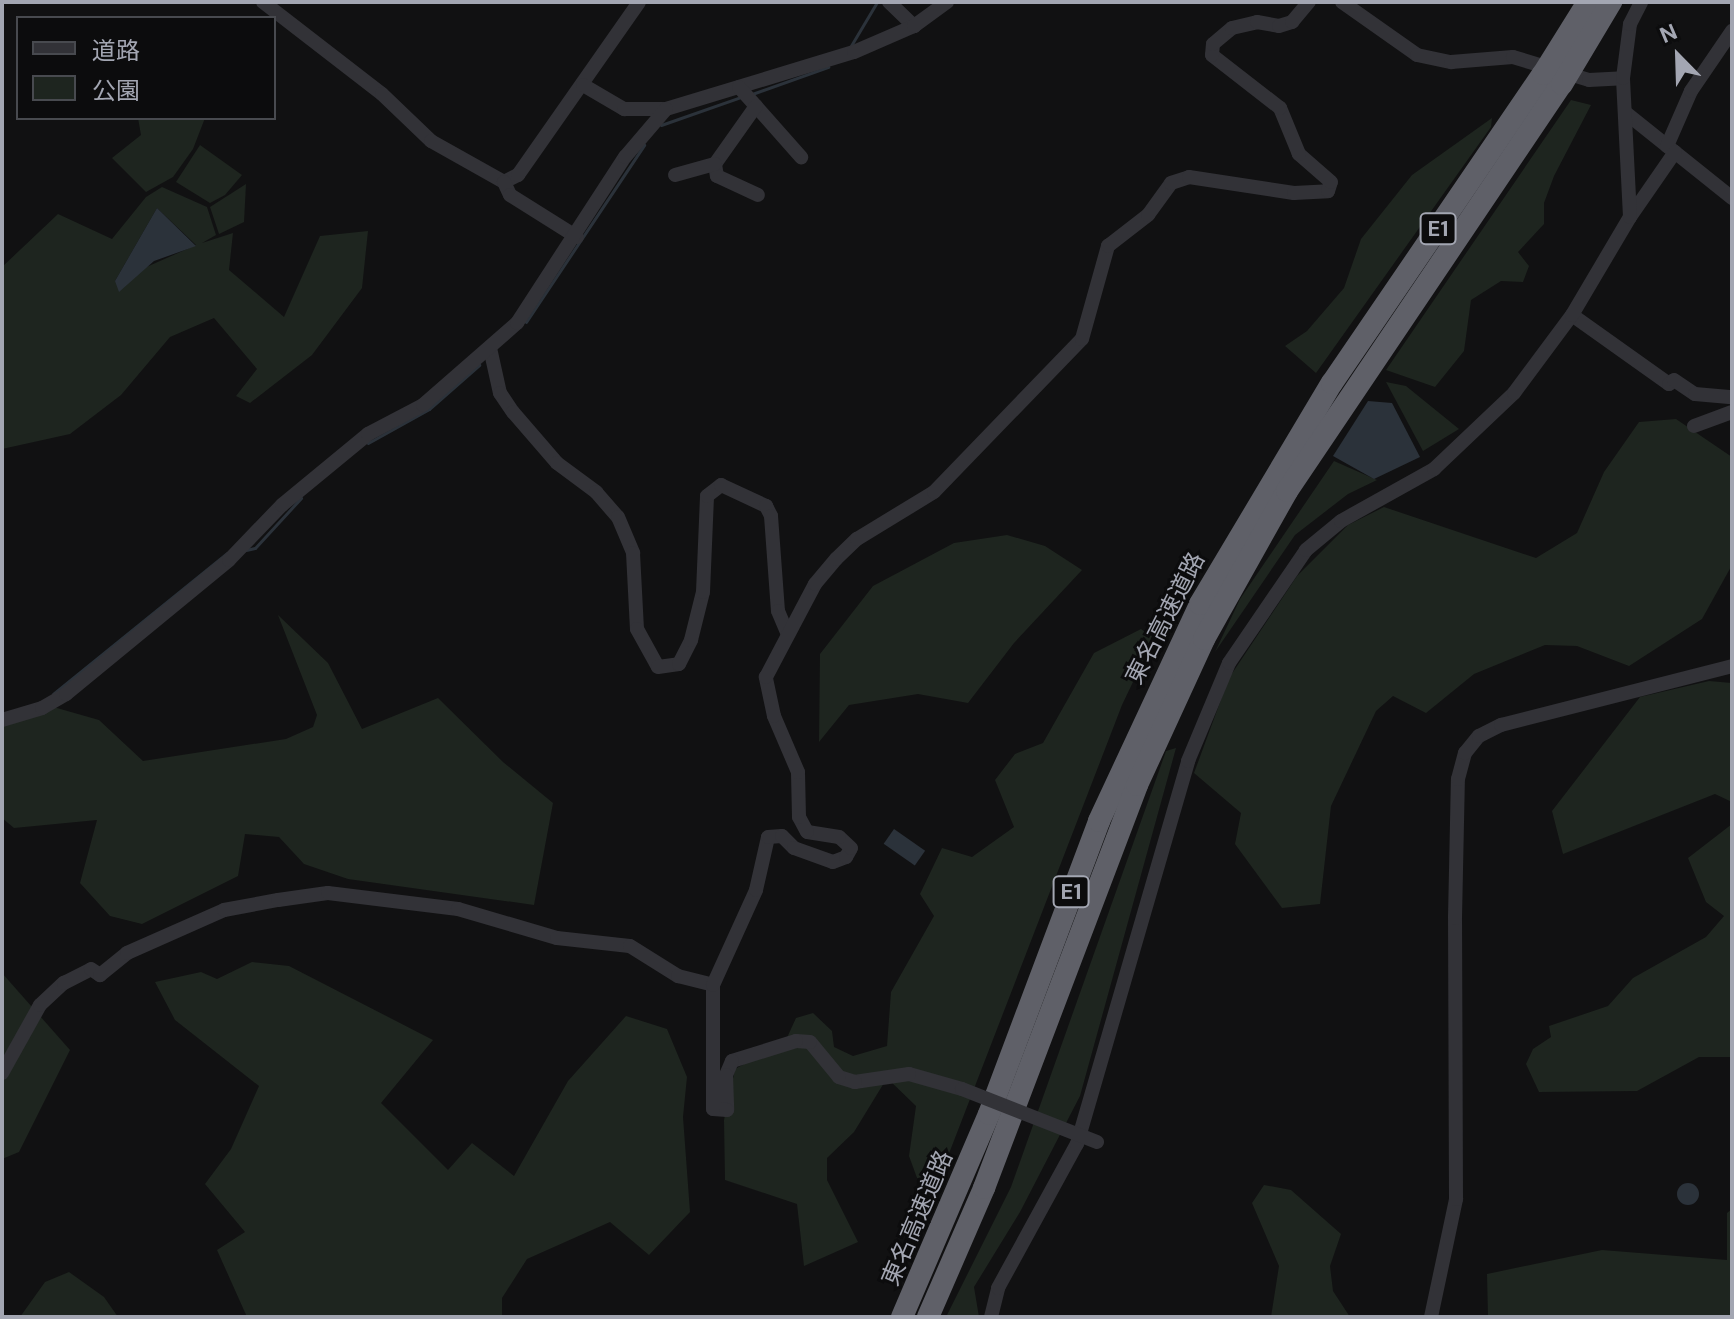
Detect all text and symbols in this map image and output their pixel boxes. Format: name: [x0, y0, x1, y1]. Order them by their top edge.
legend: [16, 16, 276, 120]
north arrow: [1638, 16, 1718, 96]
text: N: [1655, 17, 1681, 50]
text: 道路: [92, 35, 140, 66]
text: 公園: [92, 75, 140, 106]
road number: E1: [1418, 211, 1458, 247]
street label: 東名高速道路: [1119, 547, 1211, 689]
road number: E1: [1051, 874, 1091, 910]
street label: 東名高速道路: [876, 1146, 958, 1290]

